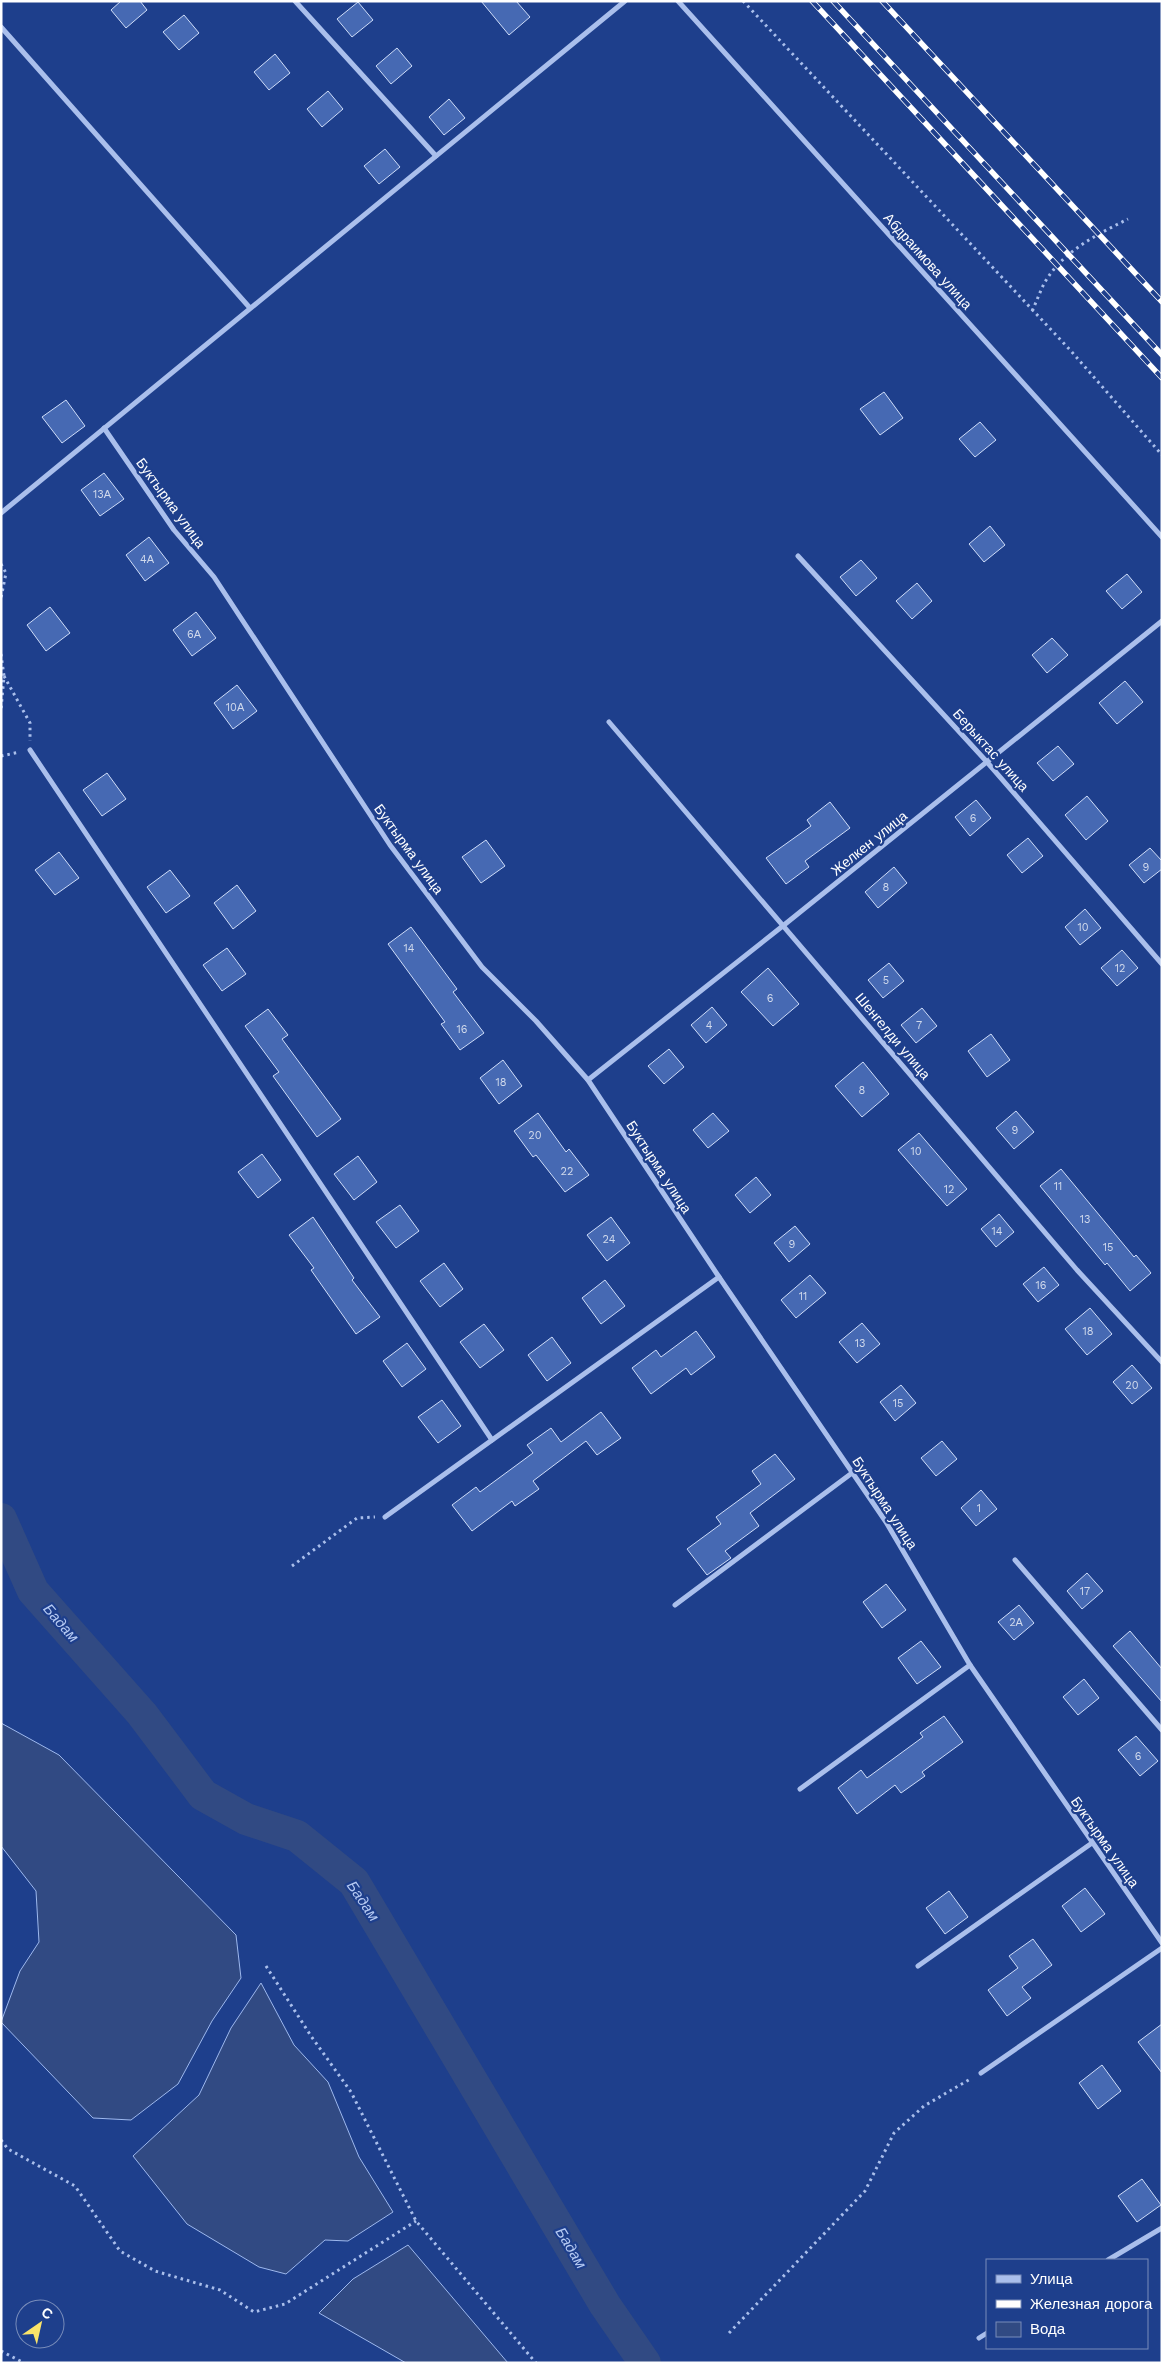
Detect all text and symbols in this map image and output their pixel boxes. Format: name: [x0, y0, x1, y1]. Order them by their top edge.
street label: Абдраимова улица: [881, 210, 976, 313]
street label: Буктырма улица: [133, 455, 209, 551]
house number: 13А: [93, 488, 112, 501]
house number: 4А: [140, 553, 155, 566]
house number: 6А: [187, 628, 202, 641]
house number: 10А: [226, 701, 245, 714]
street label: Берыктас улица: [950, 705, 1032, 795]
street label: Буктырма улица: [371, 801, 447, 897]
street label: Желкен улица: [828, 807, 910, 879]
house number: 6: [970, 812, 977, 825]
house number: 9: [1143, 861, 1150, 874]
house number: 8: [883, 881, 890, 894]
house number: 10: [1077, 921, 1089, 934]
house number: 14: [403, 942, 415, 955]
house number: 12: [1115, 962, 1125, 975]
house number: 5: [883, 974, 889, 987]
street label: Шенгелди улица: [852, 990, 934, 1083]
house number: 6: [767, 992, 774, 1005]
house number: 4: [706, 1019, 713, 1032]
house number: 7: [916, 1019, 922, 1032]
house number: 16: [457, 1023, 468, 1036]
house number: 18: [495, 1076, 507, 1089]
house number: 8: [859, 1084, 866, 1097]
street label: Буктырма улица: [623, 1118, 695, 1216]
house number: 9: [1012, 1124, 1019, 1137]
house number: 20: [528, 1129, 542, 1142]
house number: 10: [910, 1145, 922, 1158]
house number: 22: [561, 1165, 573, 1178]
house number: 11: [1054, 1180, 1062, 1193]
house number: 12: [944, 1183, 954, 1196]
house number: 13: [1080, 1213, 1090, 1226]
house number: 14: [991, 1225, 1003, 1238]
house number: 24: [603, 1233, 616, 1246]
house number: 9: [789, 1238, 796, 1251]
house number: 15: [1103, 1241, 1113, 1254]
house number: 16: [1036, 1279, 1047, 1292]
house number: 11: [799, 1290, 807, 1303]
house number: 18: [1082, 1325, 1094, 1338]
house number: 13: [855, 1337, 865, 1350]
house number: 20: [1125, 1379, 1139, 1392]
house number: 15: [893, 1397, 903, 1410]
street label: Буктырма улица: [849, 1454, 921, 1552]
house number: 1: [977, 1502, 981, 1515]
house number: 17: [1080, 1585, 1090, 1598]
water label: Бадам: [39, 1600, 83, 1646]
house number: 2А: [1009, 1616, 1024, 1629]
house number: 6: [1135, 1750, 1142, 1763]
street label: Буктырма улица: [1068, 1794, 1142, 1891]
water label: Бадам: [343, 1877, 383, 1925]
water label: Бадам: [552, 2224, 590, 2272]
legend: [986, 2259, 1148, 2349]
text: Улица: [1030, 2270, 1073, 2288]
text: Железная дорога: [1030, 2295, 1153, 2313]
north arrow: [15, 2299, 65, 2349]
text: С: [39, 2304, 56, 2323]
text: Вода: [1030, 2320, 1066, 2338]

